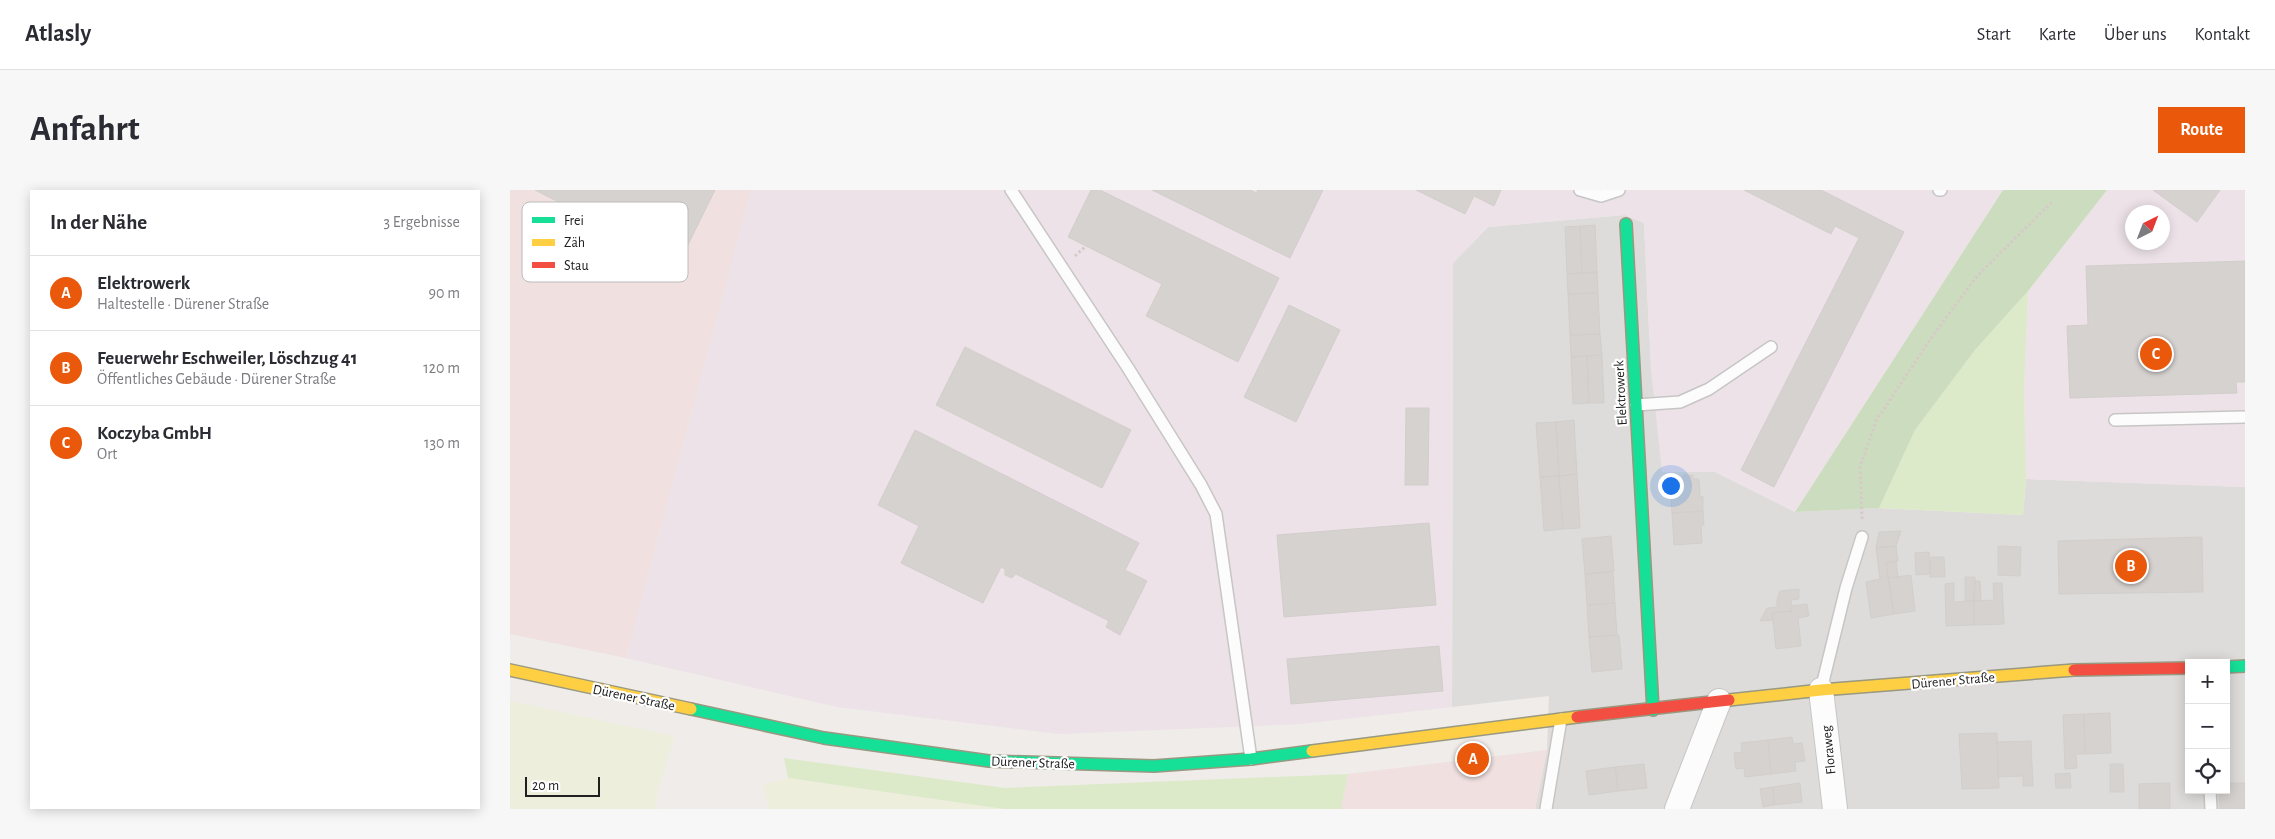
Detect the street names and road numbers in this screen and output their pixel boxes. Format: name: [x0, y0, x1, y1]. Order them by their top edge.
street label: Elektrowerk: [1612, 359, 1630, 426]
street label: Dürener Straße: [1911, 670, 1995, 692]
street label: Dürener Straße: [591, 682, 676, 714]
street label: Floraweg: [1819, 724, 1839, 775]
street label: Dürener Straße: [991, 755, 1075, 771]

